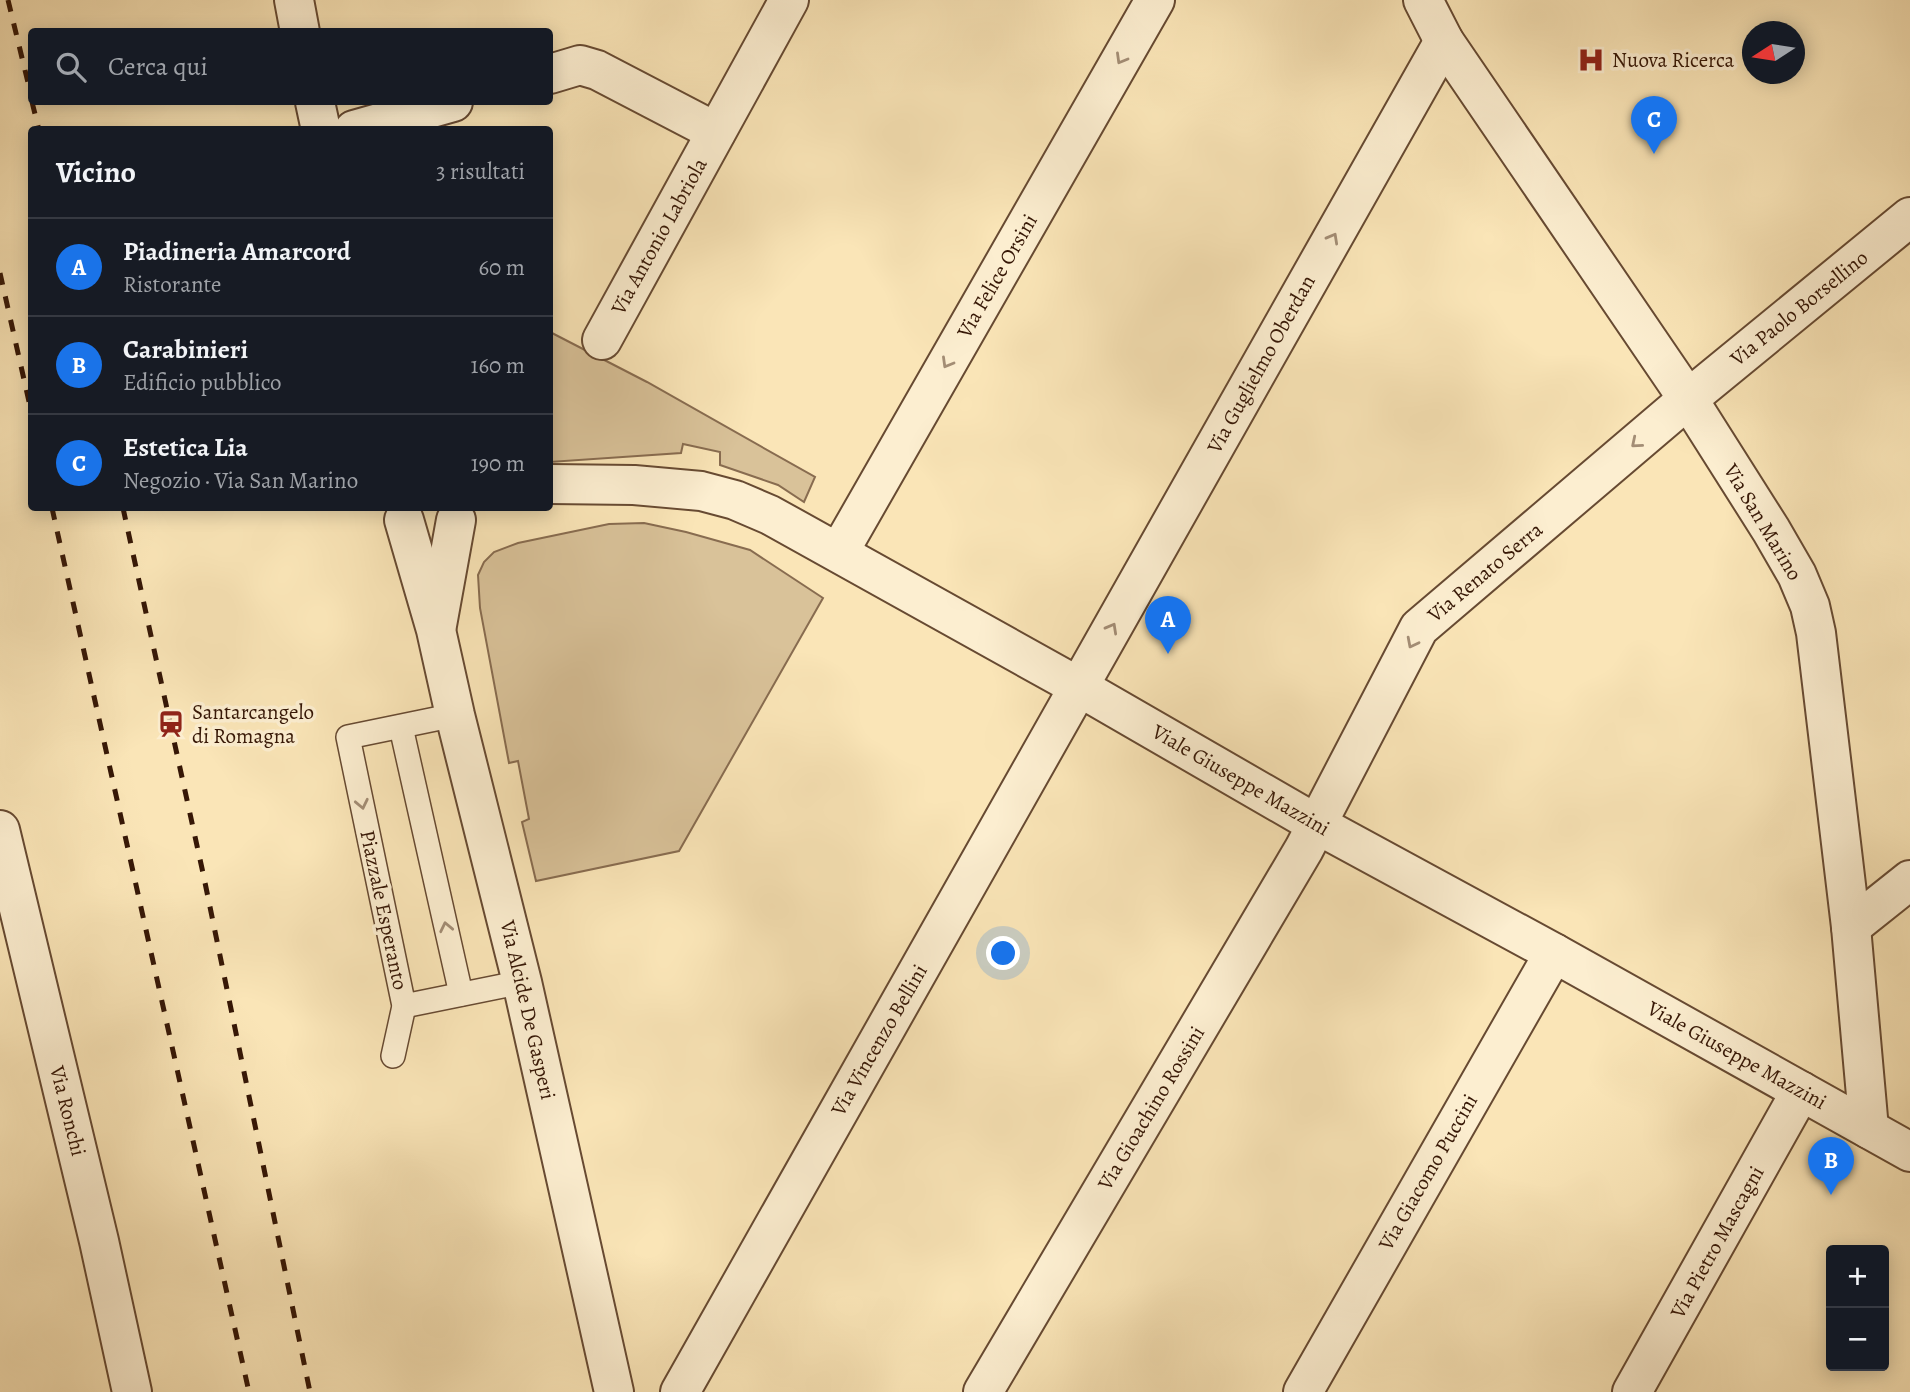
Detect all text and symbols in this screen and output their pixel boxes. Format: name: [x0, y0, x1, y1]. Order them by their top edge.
north arrow: [1742, 21, 1805, 84]
search box: [28, 28, 553, 105]
hospital icon: Nuova Ricerca: [1576, 45, 1606, 75]
place label: Nuova Ricerca: [1612, 46, 1735, 74]
icon: search: [52, 48, 90, 86]
text: Cerca qui: [108, 49, 208, 84]
one-way arrow: [1116, 52, 1129, 65]
pin: C: [1631, 96, 1677, 154]
text: Vicino: [56, 152, 136, 192]
street label: Via Antonio Labriola: [604, 152, 714, 320]
text: 3 risultati: [436, 156, 525, 187]
street label: Via Felice Orsini: [950, 209, 1044, 344]
one-way arrow: [1325, 233, 1338, 245]
text: Piadineria Amarcord: [123, 234, 351, 269]
street label: Via Paolo Borsellino: [1723, 244, 1874, 373]
text: A: [72, 252, 86, 283]
text: 60 m: [478, 252, 525, 283]
text: Ristorante: [123, 269, 221, 300]
street label: Via Guglielmo Oberdan: [1200, 270, 1322, 459]
text: Carabinieri: [123, 332, 248, 367]
text: B: [72, 350, 86, 381]
text: 160 m: [471, 350, 525, 381]
one-way arrow: [942, 356, 955, 369]
text: Edificio pubblico: [123, 367, 282, 398]
text: Estetica Lia: [123, 430, 248, 465]
one-way arrow: [1631, 435, 1643, 448]
text: C: [72, 448, 86, 479]
text: 190 m: [471, 448, 525, 479]
street label: Via San Marino: [1717, 458, 1809, 585]
text: Negozio · Via San Marino: [123, 465, 358, 496]
street label: Via Renato Serra: [1421, 515, 1549, 629]
pin: A: [1145, 596, 1191, 654]
one-way arrow: [1104, 623, 1117, 635]
one-way arrow: [1406, 636, 1420, 648]
place label: Santarcangelo di Romagna: [192, 698, 314, 750]
station icon: Santarcangelo di Romagna: [156, 709, 186, 739]
street label: Viale Giuseppe Mazzini: [1146, 717, 1335, 842]
one-way arrow: [354, 798, 369, 810]
street label: Piazzale Esperanto: [353, 828, 415, 992]
street label: Via Alcide De Gasperi: [494, 917, 562, 1103]
one-way arrow: [440, 921, 455, 933]
your location: [986, 936, 1020, 970]
street label: Via Vincenzo Bellini: [824, 959, 934, 1122]
street label: Viale Giuseppe Mazzini: [1641, 994, 1832, 1116]
street label: Via Gioachino Rossini: [1090, 1021, 1211, 1196]
street label: Via Ronchi: [43, 1062, 93, 1159]
street label: Via Giacomo Puccini: [1371, 1089, 1484, 1256]
pin: B: [1808, 1137, 1854, 1195]
street label: Via Pietro Mascagni: [1663, 1161, 1771, 1324]
map controls: [1826, 1245, 1889, 1371]
button: +: [1826, 1245, 1889, 1308]
button: −: [1826, 1308, 1889, 1371]

